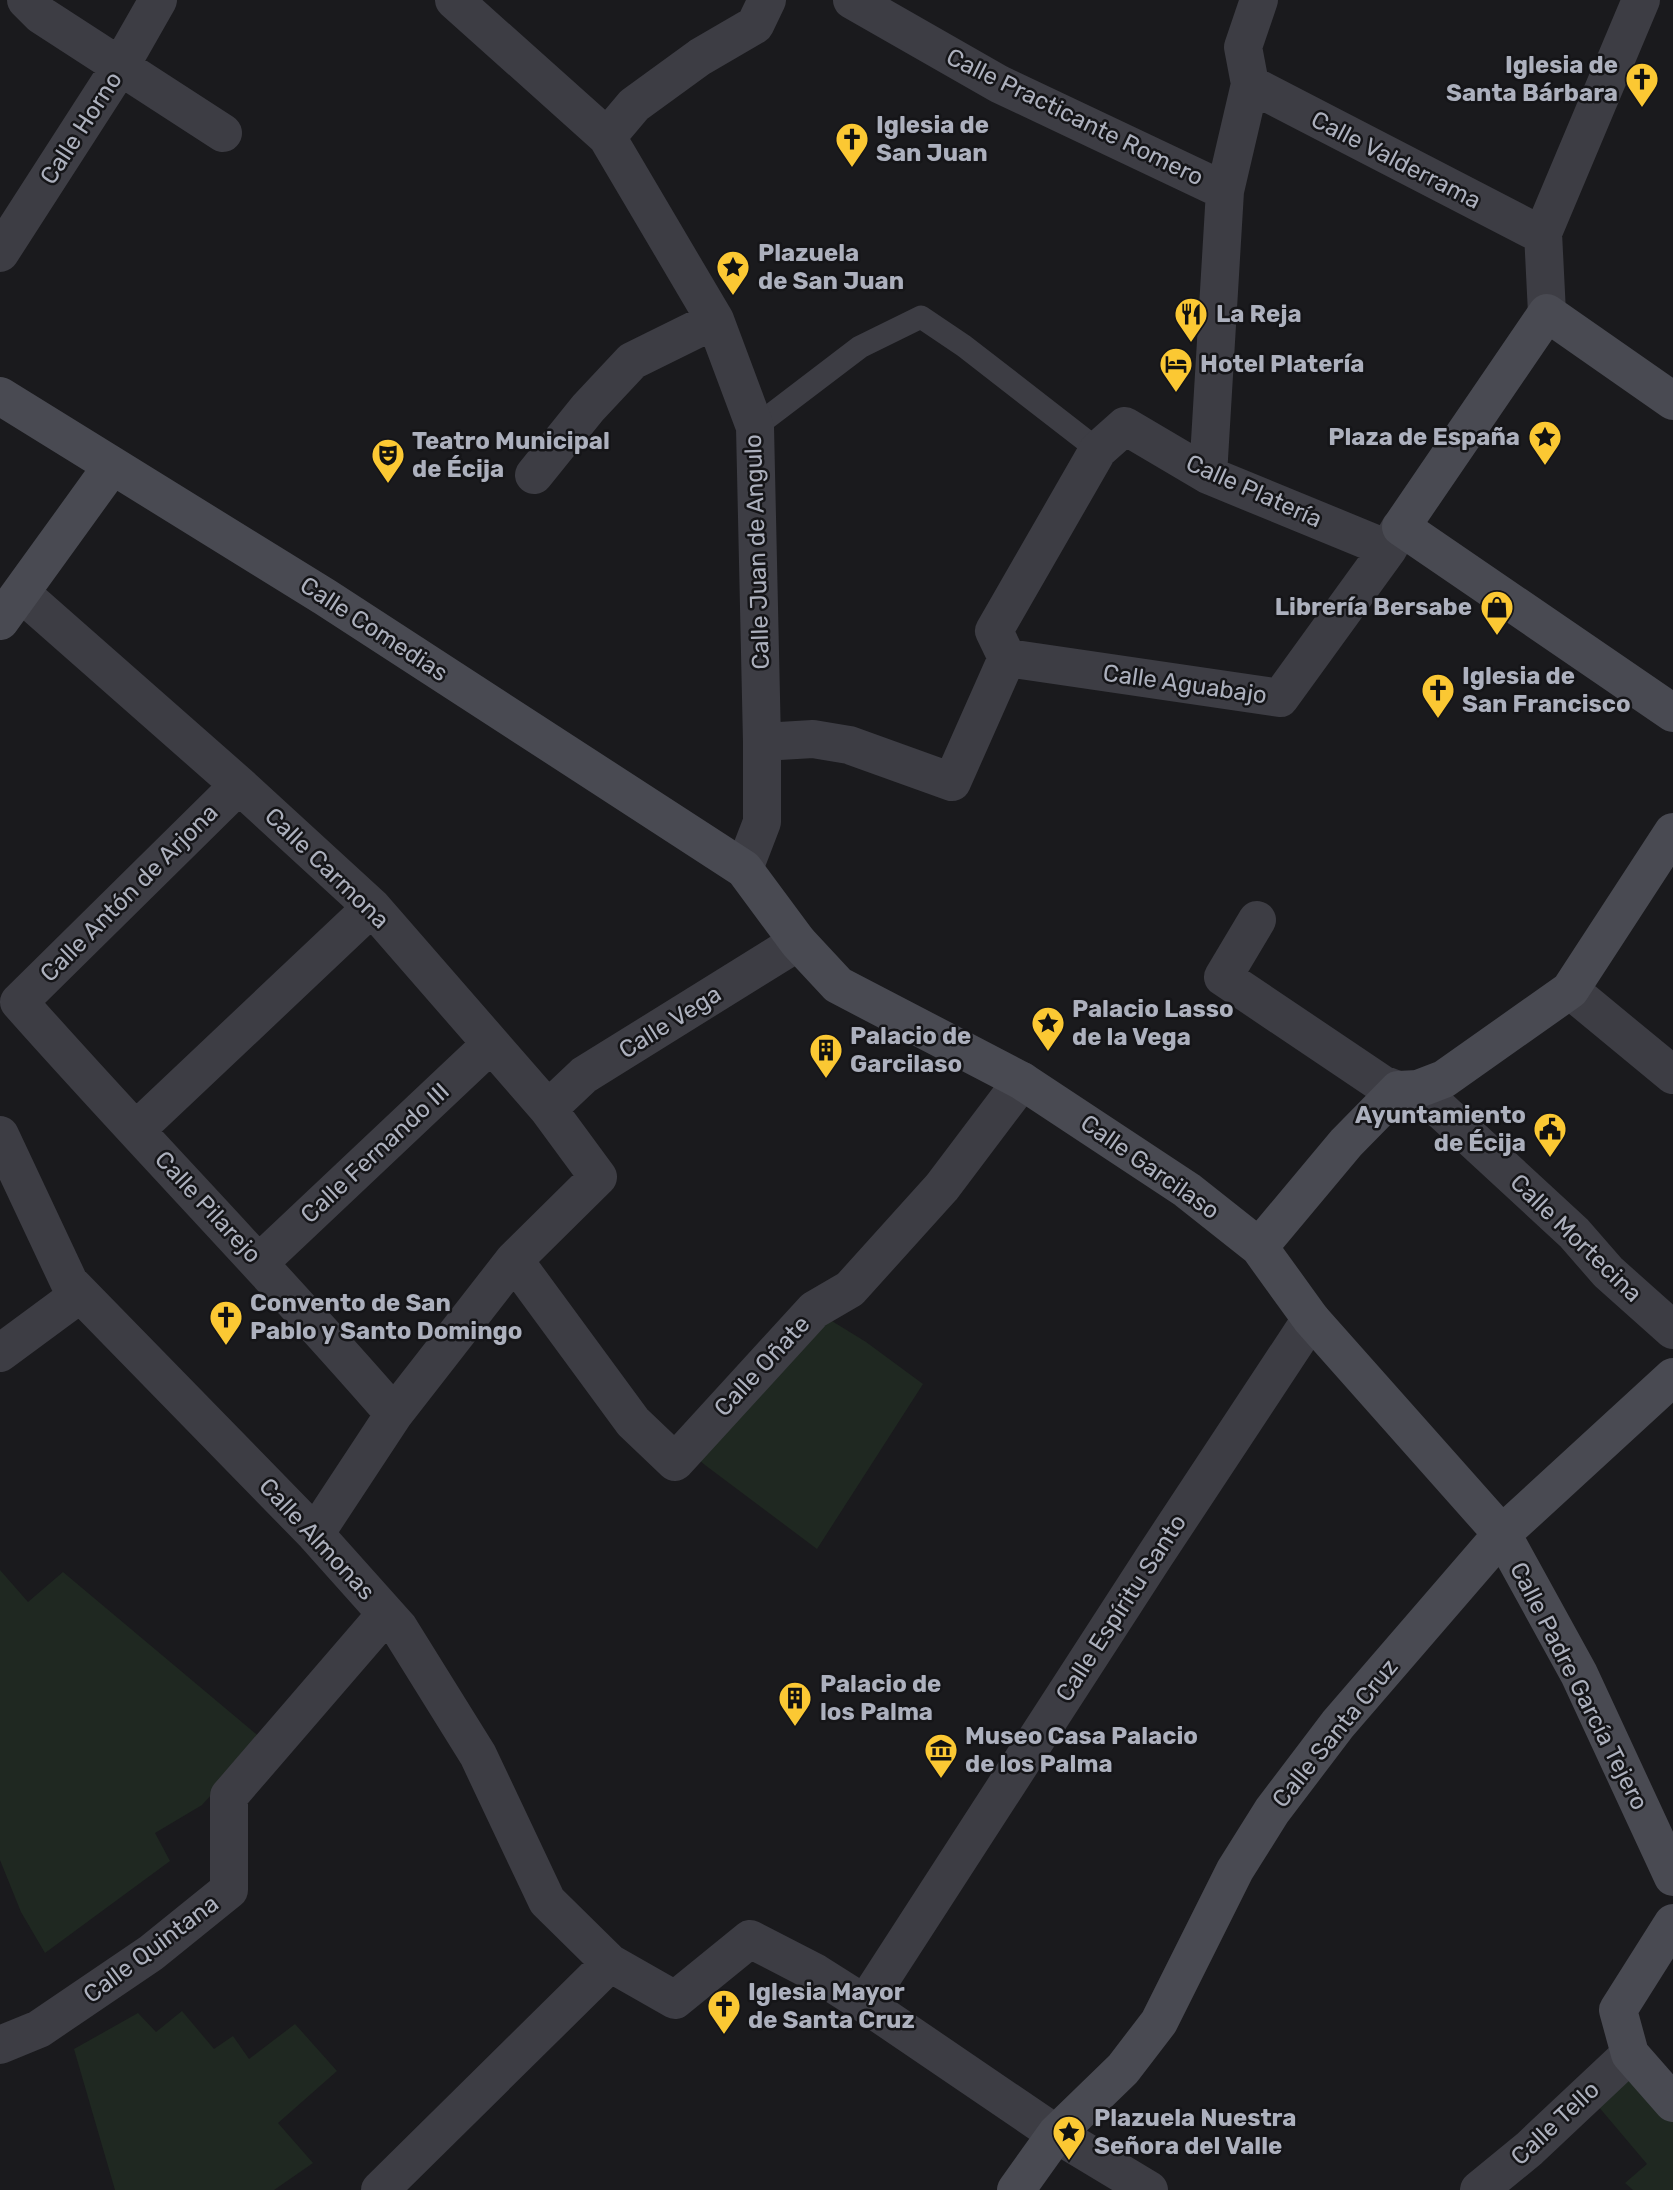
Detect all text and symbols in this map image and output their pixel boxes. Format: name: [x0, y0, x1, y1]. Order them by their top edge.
street label: Calle Practicante Romero: [942, 42, 1208, 192]
place label: Iglesia de Santa Bárbara: [1446, 51, 1618, 107]
church icon: Iglesia de Santa Bárbara: [1623, 60, 1661, 109]
street label: Calle Horno: [34, 66, 128, 190]
street label: Calle Valderrama: [1307, 105, 1485, 215]
place label: Iglesia de San Juan: [876, 111, 989, 167]
church icon: Iglesia de San Juan: [833, 120, 871, 169]
place label: Plazuela de San Juan: [758, 239, 904, 295]
place icon: Plazuela de San Juan: [714, 248, 752, 297]
restaurant icon: La Reja: [1172, 295, 1210, 344]
place label: La Reja: [1216, 300, 1302, 328]
hotel icon: Hotel Platería: [1157, 345, 1195, 394]
place label: Hotel Platería: [1200, 350, 1364, 378]
place icon: Plaza de España: [1526, 418, 1564, 467]
place label: Plaza de España: [1328, 423, 1520, 451]
place label: Teatro Municipal de Écija: [412, 427, 610, 483]
street label: Calle Juan de Angulo: [739, 434, 775, 670]
theatre icon: Teatro Municipal de Écija: [369, 436, 407, 485]
street label: Calle Platería: [1182, 449, 1326, 533]
street label: Calle Comedias: [295, 571, 453, 687]
shop icon: Librería Bersabe: [1478, 588, 1516, 637]
place label: Librería Bersabe: [1275, 593, 1472, 621]
street label: Calle Aguabajo: [1101, 659, 1269, 709]
place label: Iglesia de San Francisco: [1462, 662, 1631, 718]
church icon: Iglesia de San Francisco: [1419, 671, 1457, 720]
street label: Calle Antón de Arjona: [34, 798, 224, 988]
street label: Calle Carmona: [259, 802, 395, 934]
street label: Calle Vega: [614, 980, 726, 1064]
place label: Palacio Lasso de la Vega: [1072, 995, 1234, 1051]
place icon: Palacio Lasso de la Vega: [1029, 1004, 1067, 1053]
place label: Palacio de Garcilaso: [850, 1022, 971, 1078]
building icon: Palacio de Garcilaso: [807, 1031, 845, 1080]
street label: Calle Fernando III: [295, 1077, 455, 1229]
place label: Ayuntamiento de Écija: [1355, 1101, 1526, 1157]
street label: Calle Garcilaso: [1075, 1109, 1225, 1225]
public building icon: Ayuntamiento de Écija: [1531, 1110, 1569, 1159]
street label: Calle Pilarejo: [149, 1145, 267, 1269]
street label: Calle Mortecina: [1504, 1168, 1648, 1308]
place label: Convento de San Pablo y Santo Domingo: [250, 1289, 522, 1345]
church icon: Convento de San Pablo y Santo Domingo: [207, 1298, 245, 1347]
street label: Calle Oñate: [708, 1310, 816, 1422]
street label: Calle Almonas: [253, 1472, 381, 1606]
street label: Calle Espíritu Santo: [1050, 1509, 1192, 1707]
street label: Calle Padre García Tejero: [1504, 1557, 1654, 1815]
street label: Calle Santa Cruz: [1267, 1653, 1403, 1813]
place label: Palacio de los Palma: [820, 1670, 941, 1726]
building icon: Palacio de los Palma: [776, 1679, 814, 1728]
place label: Museo Casa Palacio de los Palma: [965, 1722, 1198, 1778]
museum icon: Museo Casa Palacio de los Palma: [922, 1731, 960, 1780]
street label: Calle Quintana: [78, 1889, 224, 2009]
place label: Iglesia Mayor de Santa Cruz: [748, 1978, 915, 2034]
church icon: Iglesia Mayor de Santa Cruz: [705, 1987, 743, 2036]
street label: Calle Tello: [1505, 2075, 1605, 2171]
place label: Plazuela Nuestra Señora del Valle: [1094, 2104, 1296, 2160]
place icon: Plazuela Nuestra Señora del Valle: [1050, 2113, 1088, 2162]

